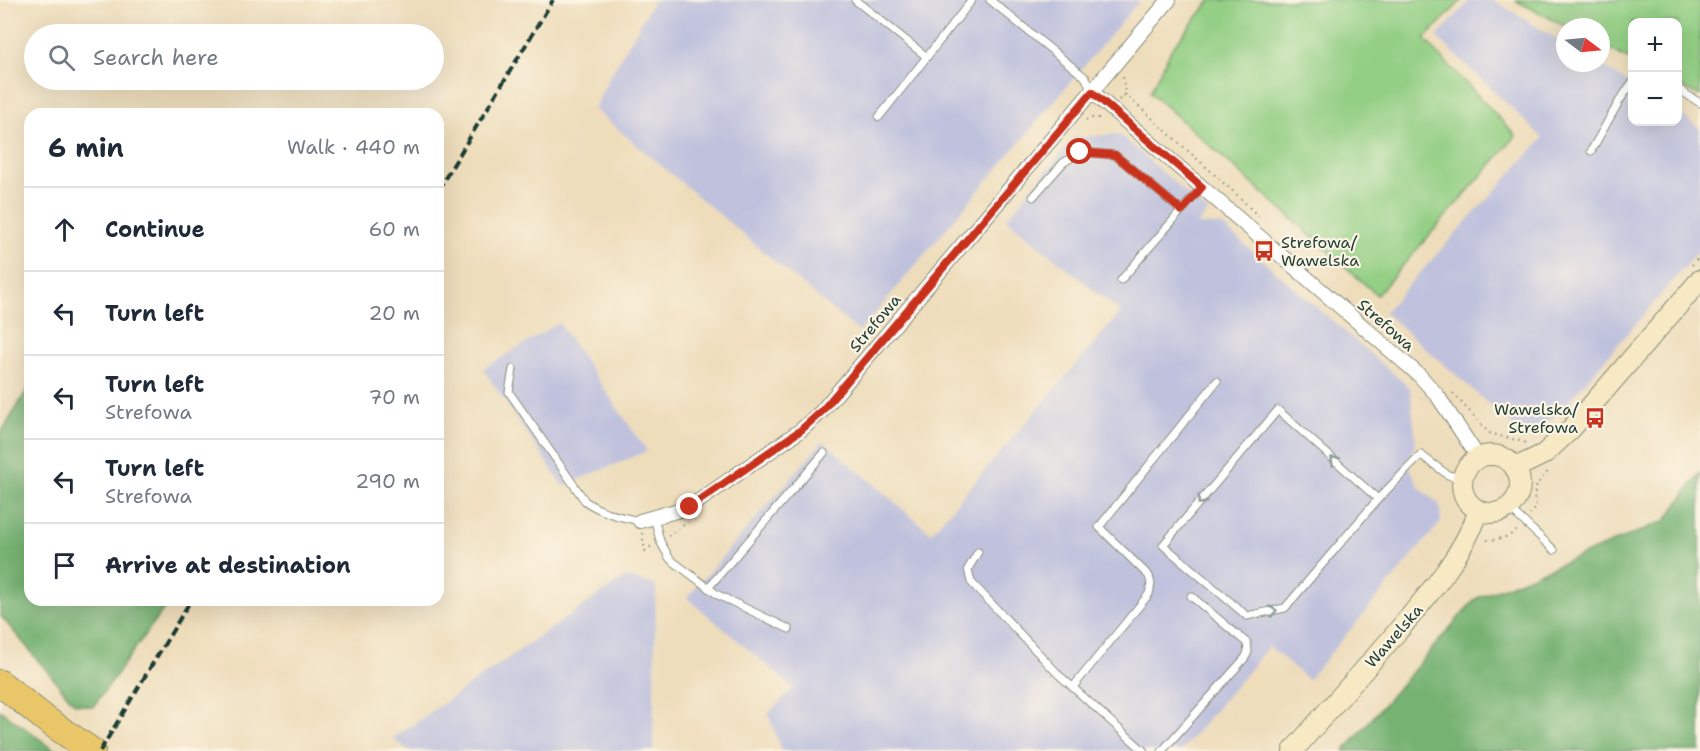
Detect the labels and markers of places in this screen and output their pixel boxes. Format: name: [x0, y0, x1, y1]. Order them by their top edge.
place label: Strefowa/ Wawelska: [1281, 232, 1359, 271]
bus stop icon: Strefowa/ Wawelska: [1252, 239, 1276, 263]
place label: Wawelska/ Strefowa: [1494, 399, 1579, 438]
bus stop icon: Wawelska/ Strefowa: [1583, 406, 1607, 430]

